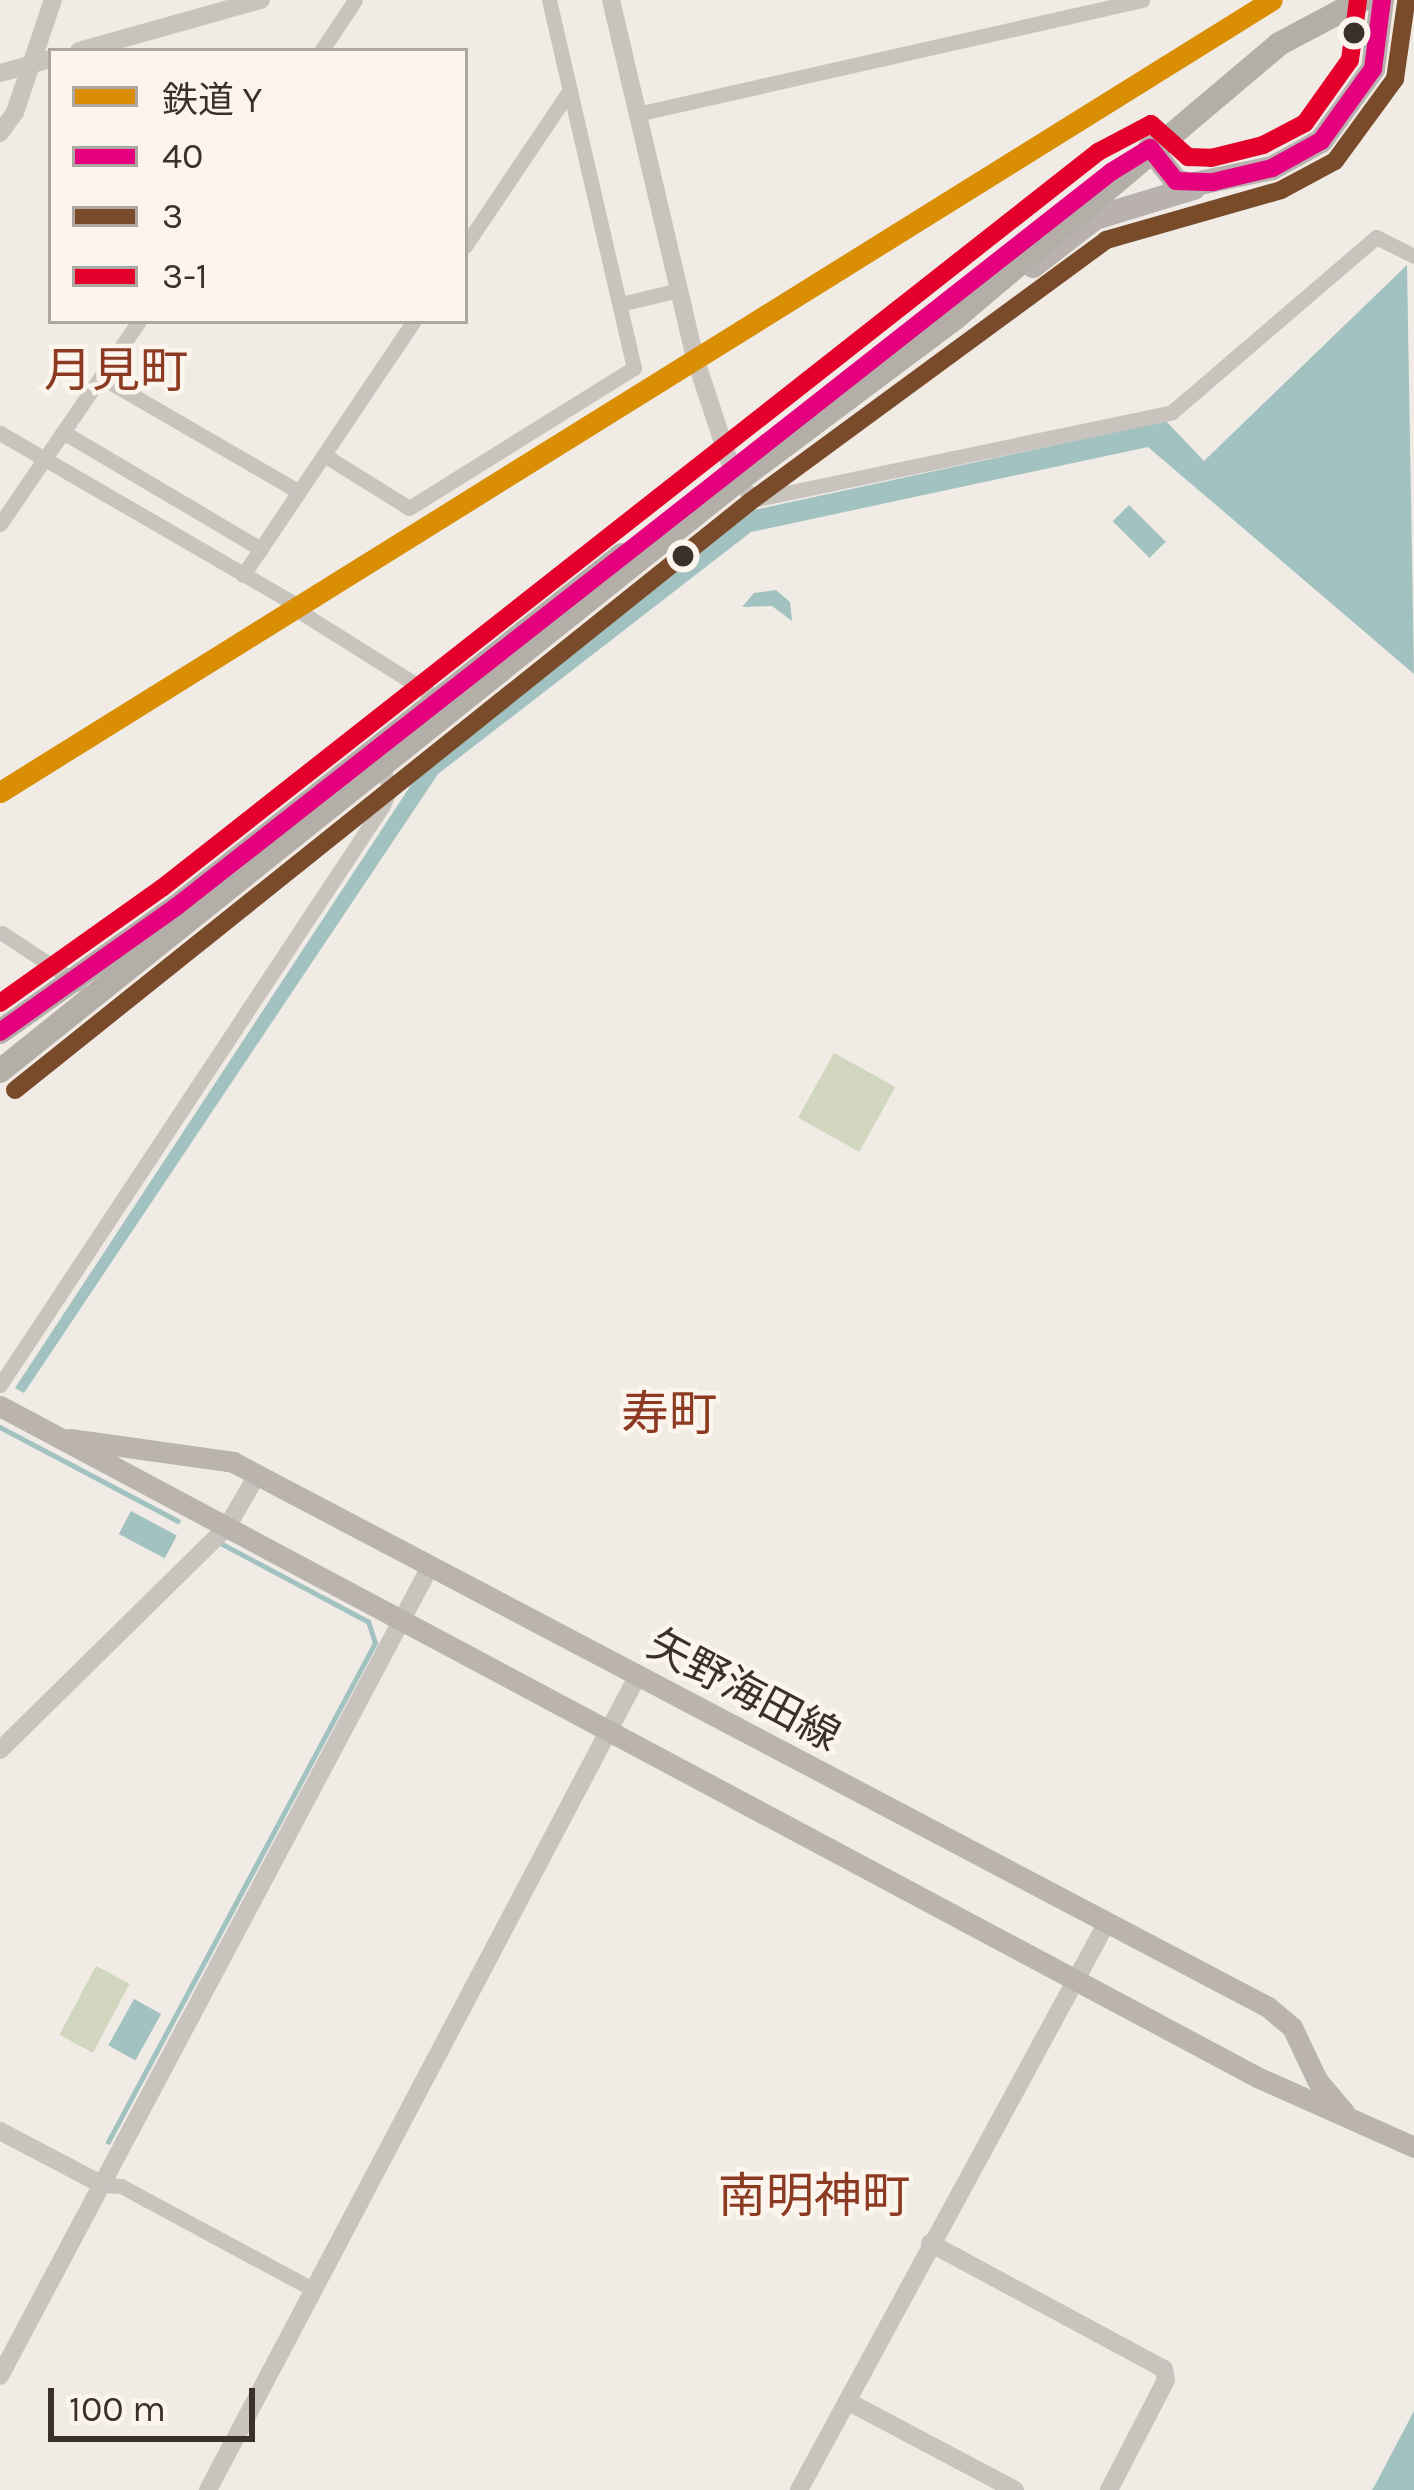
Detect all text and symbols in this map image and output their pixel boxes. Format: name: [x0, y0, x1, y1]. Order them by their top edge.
unlabelled marker: [1343, 22, 1365, 44]
legend: [48, 48, 468, 324]
text: 鉄道 Y: [162, 79, 262, 121]
text: 40: [162, 135, 203, 177]
text: 3: [162, 195, 183, 237]
text: 3-1: [162, 255, 208, 297]
district label: 月見町: [44, 343, 188, 401]
unlabelled marker: [672, 545, 694, 567]
district label: 寿町: [621, 1386, 717, 1444]
street label: 矢野海田線: [639, 1618, 849, 1762]
district label: 南明神町: [718, 2168, 910, 2226]
scale bar: [54, 2364, 261, 2438]
text: 100 m: [69, 2388, 166, 2430]

